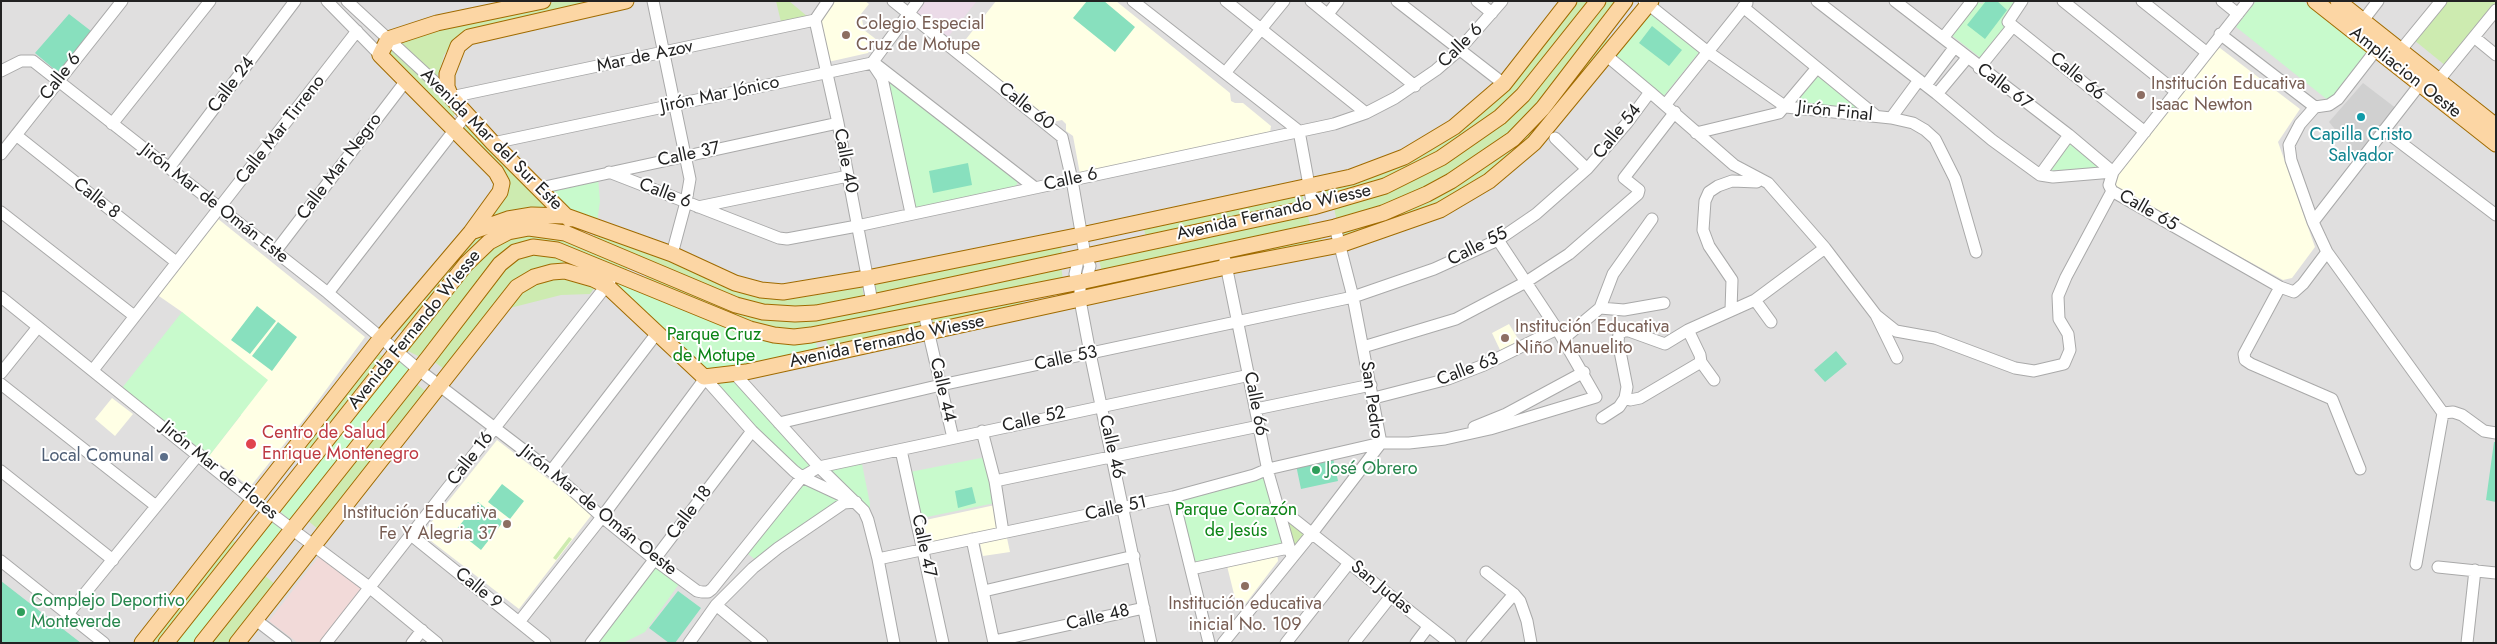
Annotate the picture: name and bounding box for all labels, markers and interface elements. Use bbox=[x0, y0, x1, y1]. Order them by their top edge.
place label: Colegio Especial Cruz de Motupe bbox=[856, 14, 985, 56]
street label: Calle 6 bbox=[1434, 19, 1488, 73]
street label: Ampliacion Oeste bbox=[2345, 23, 2465, 123]
marker: Colegio Especial Cruz de Motupe bbox=[840, 29, 852, 41]
street label: Mar de Azov bbox=[595, 36, 695, 78]
street label: Calle 66 bbox=[2045, 48, 2109, 106]
street label: Calle 6 bbox=[36, 49, 86, 105]
street label: Calle 24 bbox=[204, 53, 260, 117]
street label: Calle 67 bbox=[1972, 59, 2036, 115]
street label: Avenida Mar del Sur Este bbox=[416, 65, 566, 215]
street label: Calle Mar Tirreno bbox=[232, 71, 330, 189]
street label: Jirón Mar Jónico bbox=[659, 72, 781, 118]
place label: Institución Educativa Isaac Newton bbox=[2151, 74, 2305, 116]
street label: Calle 60 bbox=[994, 78, 1058, 136]
marker: Institución Educativa Isaac Newton bbox=[2135, 89, 2147, 101]
street label: Jirón Final bbox=[1796, 97, 1874, 127]
street label: Calle 54 bbox=[1589, 100, 1647, 164]
street label: Calle Mar Negro bbox=[293, 109, 387, 225]
marker: Capilla Cristo Salvador bbox=[2355, 111, 2367, 123]
place label: Capilla Cristo Salvador bbox=[2310, 125, 2412, 168]
street label: Calle 40 bbox=[828, 127, 862, 195]
street label: Calle 37 bbox=[656, 138, 722, 172]
street label: Jirón Mar de Omán Este bbox=[136, 139, 292, 269]
street label: Calle 6 bbox=[1042, 164, 1100, 196]
street label: Calle 8 bbox=[68, 174, 124, 224]
street label: Calle 6 bbox=[636, 174, 694, 214]
street label: Avenida Fernando Wiesse bbox=[1175, 180, 1373, 246]
street label: Calle 65 bbox=[2115, 186, 2181, 236]
street label: Calle 55 bbox=[1444, 223, 1512, 271]
street label: Avenida Fernando Wiesse bbox=[344, 246, 486, 414]
street label: Avenida Fernando Wiesse bbox=[788, 311, 986, 373]
place label: Institución Educativa Niño Manuelito bbox=[1515, 317, 1669, 359]
park label: Parque Cruz de Motupe bbox=[667, 325, 761, 368]
marker: Institución Educativa Niño Manuelito bbox=[1499, 332, 1511, 344]
street label: Calle 53 bbox=[1032, 342, 1100, 376]
street label: Calle 63 bbox=[1434, 348, 1502, 392]
street label: Calle 44 bbox=[924, 356, 960, 424]
street label: San Pedro bbox=[1355, 360, 1387, 440]
street label: Calle 66 bbox=[1238, 370, 1272, 438]
street label: Calle 52 bbox=[1000, 402, 1068, 438]
street label: Calle 46 bbox=[1093, 413, 1129, 481]
street label: Jirón Mar de Flores bbox=[156, 417, 282, 525]
place label: Centro de Salud Enrique Montenegro bbox=[262, 423, 419, 466]
street label: Calle 16 bbox=[443, 428, 499, 490]
marker: Centro de Salud Enrique Montenegro bbox=[244, 437, 258, 451]
street label: Jirón Mar de Omán Oeste bbox=[515, 441, 681, 581]
place label: Local Comunal bbox=[41, 446, 154, 468]
marker: Local Comunal bbox=[158, 451, 170, 463]
place label: José Obrero bbox=[1326, 459, 1417, 481]
marker: José Obrero bbox=[1310, 464, 1322, 476]
street label: Calle 18 bbox=[663, 482, 717, 544]
street label: Calle 51 bbox=[1083, 492, 1149, 526]
park label: Parque Corazón de Jesús bbox=[1175, 500, 1297, 542]
place label: Institución Educativa Fe Y Alegria 37 bbox=[343, 503, 497, 546]
street label: Calle 47 bbox=[906, 513, 940, 579]
marker: Institución Educativa Fe Y Alegria 37 bbox=[501, 518, 513, 530]
street label: San Judas bbox=[1346, 557, 1416, 619]
street label: Calle 9 bbox=[450, 564, 506, 614]
marker: Institución educativa inicial No. 109 bbox=[1239, 580, 1251, 592]
place label: Complejo Deportivo Monteverde bbox=[31, 591, 185, 634]
place label: Institución educativa inicial No. 109 bbox=[1168, 594, 1322, 636]
street label: Calle 48 bbox=[1064, 600, 1132, 636]
marker: Complejo Deportivo Monteverde bbox=[15, 606, 27, 618]

